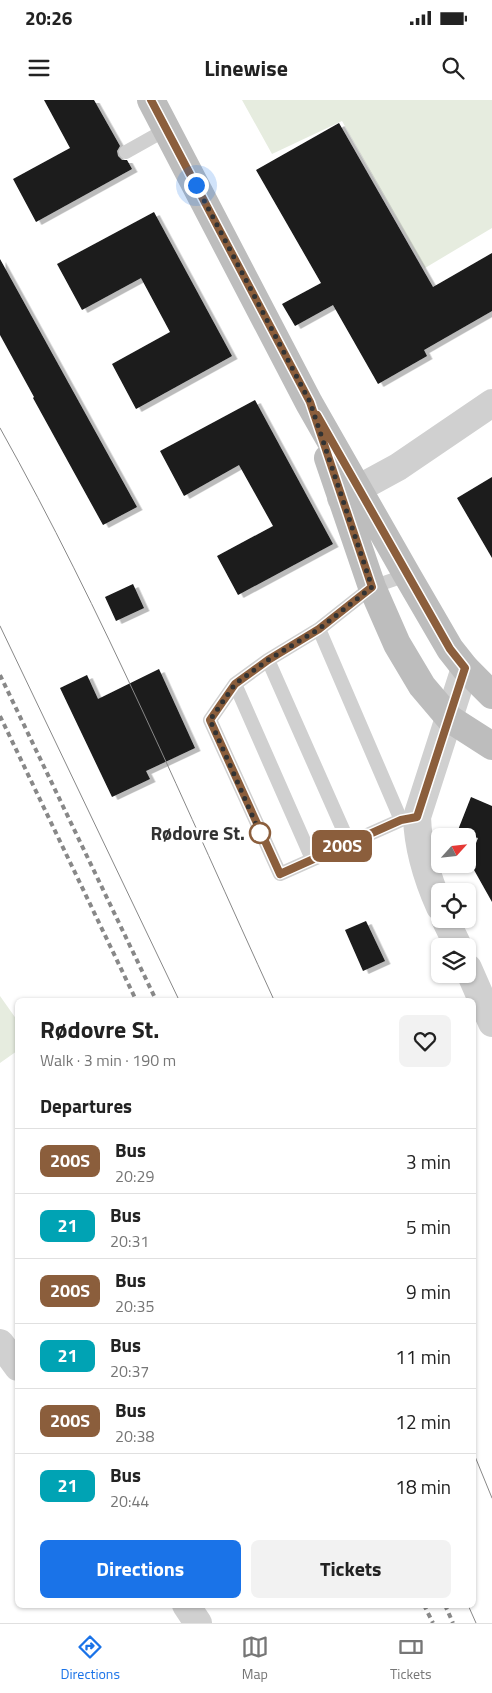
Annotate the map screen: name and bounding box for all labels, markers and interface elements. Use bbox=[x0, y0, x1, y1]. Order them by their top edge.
text: 20:26 bbox=[25, 3, 72, 32]
text: Linewise bbox=[204, 51, 288, 85]
icon: menu bbox=[25, 54, 53, 82]
icon: search bbox=[439, 54, 467, 82]
your location bbox=[184, 173, 209, 198]
place label: Rødovre St. bbox=[150, 818, 245, 847]
marker: Rødovre St. bbox=[249, 822, 271, 844]
north arrow bbox=[431, 828, 476, 872]
map controls bbox=[431, 828, 476, 983]
line badge: 200S bbox=[307, 830, 377, 862]
text: 200S bbox=[322, 832, 362, 859]
button: locate bbox=[431, 883, 476, 928]
button: layers bbox=[431, 938, 476, 983]
text: Rødovre St. bbox=[40, 1011, 159, 1047]
button: heart bbox=[399, 1015, 451, 1067]
text: Walk · 3 min · 190 m bbox=[40, 1048, 176, 1072]
text: Departures bbox=[40, 1091, 132, 1120]
text: Bus bbox=[115, 1135, 146, 1164]
text: 200S bbox=[50, 1147, 90, 1174]
text: 3 min bbox=[406, 1147, 451, 1176]
text: 20:29 bbox=[115, 1164, 154, 1188]
text: Bus bbox=[110, 1200, 141, 1229]
text: 21 bbox=[57, 1212, 78, 1239]
text: 5 min bbox=[406, 1212, 451, 1241]
text: 20:31 bbox=[110, 1229, 149, 1253]
text: Bus bbox=[115, 1265, 146, 1294]
text: 200S bbox=[50, 1277, 90, 1304]
text: 9 min bbox=[406, 1277, 451, 1306]
text: 20:35 bbox=[115, 1294, 154, 1318]
text: Bus bbox=[110, 1330, 141, 1359]
text: 21 bbox=[57, 1342, 78, 1369]
text: 11 min bbox=[395, 1342, 451, 1371]
text: 20:37 bbox=[110, 1359, 149, 1383]
text: Bus bbox=[115, 1395, 146, 1424]
text: 200S bbox=[50, 1407, 90, 1434]
text: 12 min bbox=[395, 1407, 451, 1436]
text: 20:38 bbox=[115, 1424, 154, 1448]
text: Bus bbox=[110, 1460, 141, 1489]
text: 21 bbox=[57, 1472, 78, 1499]
text: 18 min bbox=[395, 1472, 451, 1501]
text: 20:44 bbox=[110, 1489, 149, 1513]
button: Directions bbox=[40, 1540, 241, 1598]
button: Tickets bbox=[251, 1540, 451, 1598]
tab: Directions bbox=[61, 1633, 120, 1684]
tab: Map bbox=[241, 1633, 269, 1684]
tab: Tickets bbox=[390, 1633, 431, 1684]

